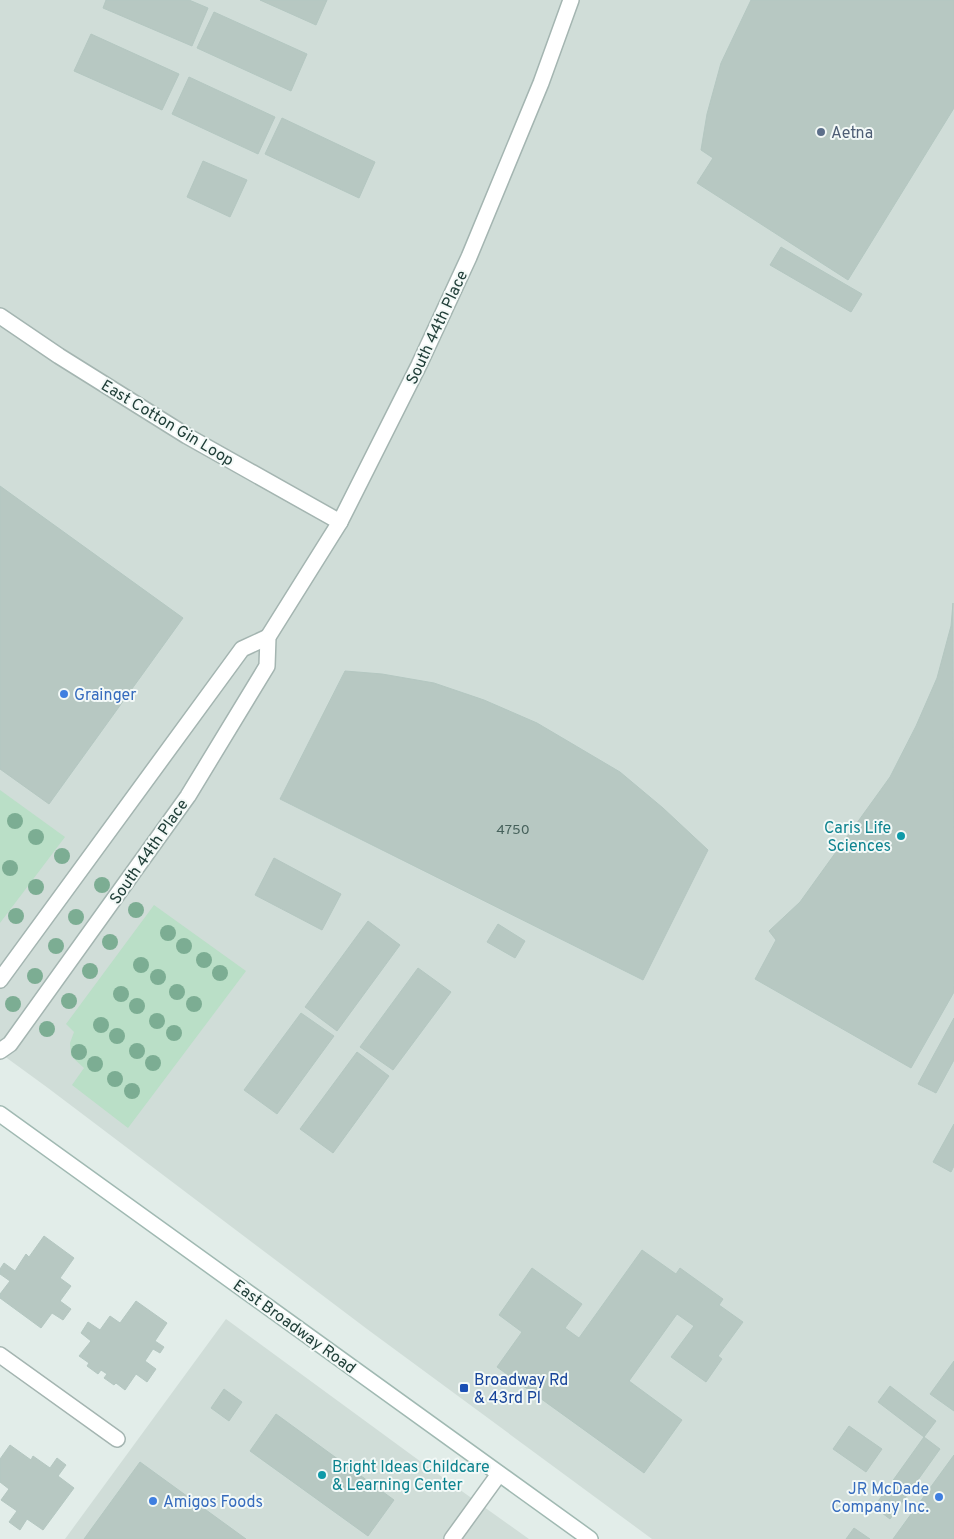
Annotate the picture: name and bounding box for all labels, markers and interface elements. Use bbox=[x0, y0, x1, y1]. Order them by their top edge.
place label: Aetna bbox=[831, 124, 873, 144]
marker: Aetna bbox=[815, 126, 827, 138]
street label: South 44th Place bbox=[403, 268, 473, 388]
street label: East Cotton Gin Loop bbox=[97, 376, 237, 471]
place label: Grainger bbox=[74, 686, 137, 706]
marker: Grainger bbox=[58, 688, 70, 700]
street label: South 44th Place bbox=[106, 796, 193, 909]
place label: Caris Life Sciences bbox=[824, 819, 891, 857]
house number: 4750 bbox=[496, 822, 530, 839]
marker: Caris Life Sciences bbox=[895, 830, 907, 842]
street label: East Broadway Road bbox=[228, 1276, 359, 1379]
place label: Broadway Rd & 43rd Pl bbox=[474, 1371, 568, 1409]
marker: Broadway Rd & 43rd Pl bbox=[458, 1382, 470, 1394]
place label: Bright Ideas Childcare & Learning Center bbox=[332, 1458, 490, 1496]
marker: Bright Ideas Childcare & Learning Center bbox=[316, 1469, 328, 1481]
place label: JR McDade Company Inc. bbox=[831, 1480, 929, 1518]
marker: JR McDade Company Inc. bbox=[933, 1491, 945, 1503]
place label: Amigos Foods bbox=[163, 1493, 263, 1513]
marker: Amigos Foods bbox=[147, 1495, 159, 1507]

